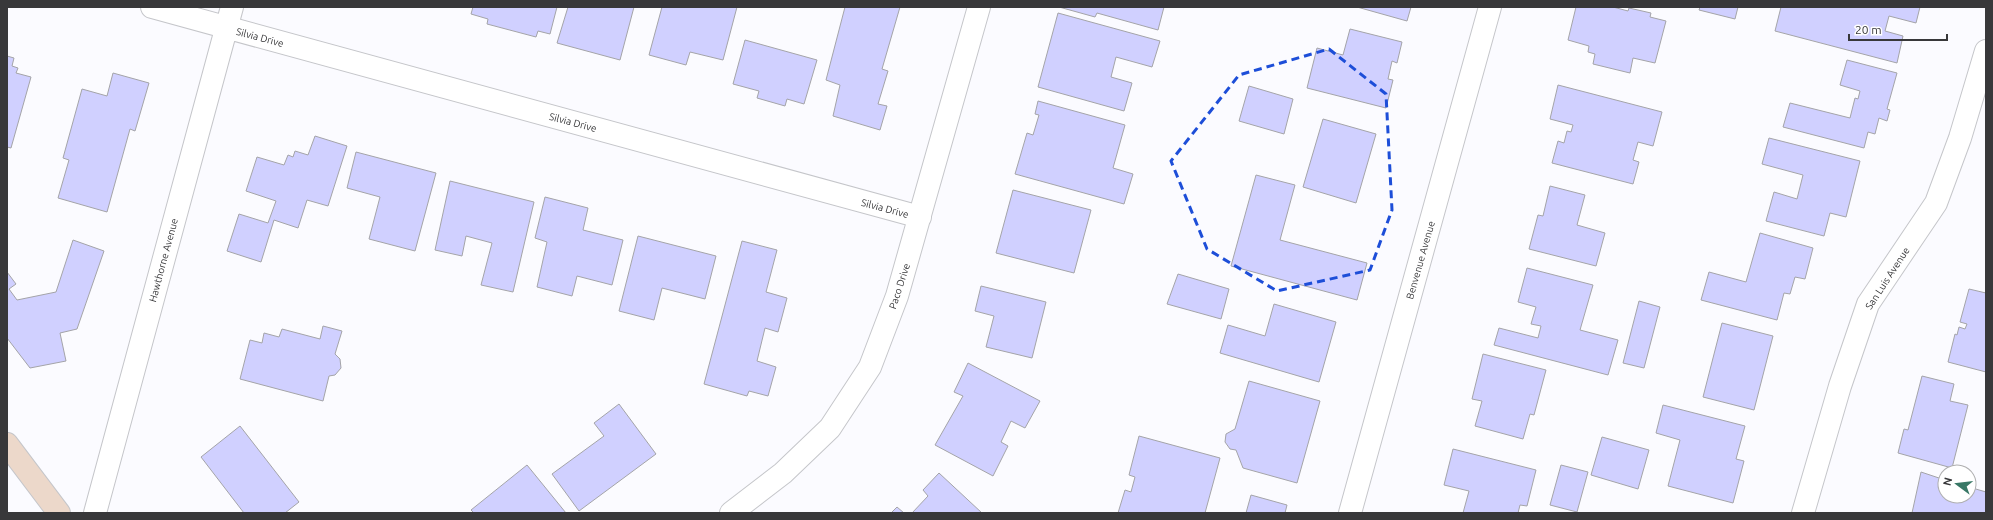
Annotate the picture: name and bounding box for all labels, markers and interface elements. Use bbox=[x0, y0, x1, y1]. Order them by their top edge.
scale bar bbox=[1849, 16, 1947, 42]
text: 20 m bbox=[1855, 23, 1882, 36]
street label: Silvia Drive bbox=[235, 26, 285, 49]
street label: Silvia Drive bbox=[548, 111, 598, 134]
street label: Silvia Drive bbox=[860, 197, 910, 220]
street label: Hawthorne Avenue bbox=[147, 217, 180, 303]
street label: Benvenue Avenue bbox=[1404, 220, 1437, 301]
street label: San Luis Avenue bbox=[1863, 245, 1912, 311]
street label: Paco Drive bbox=[887, 262, 912, 310]
north arrow bbox=[1937, 464, 1977, 504]
text: N bbox=[1940, 476, 1954, 487]

